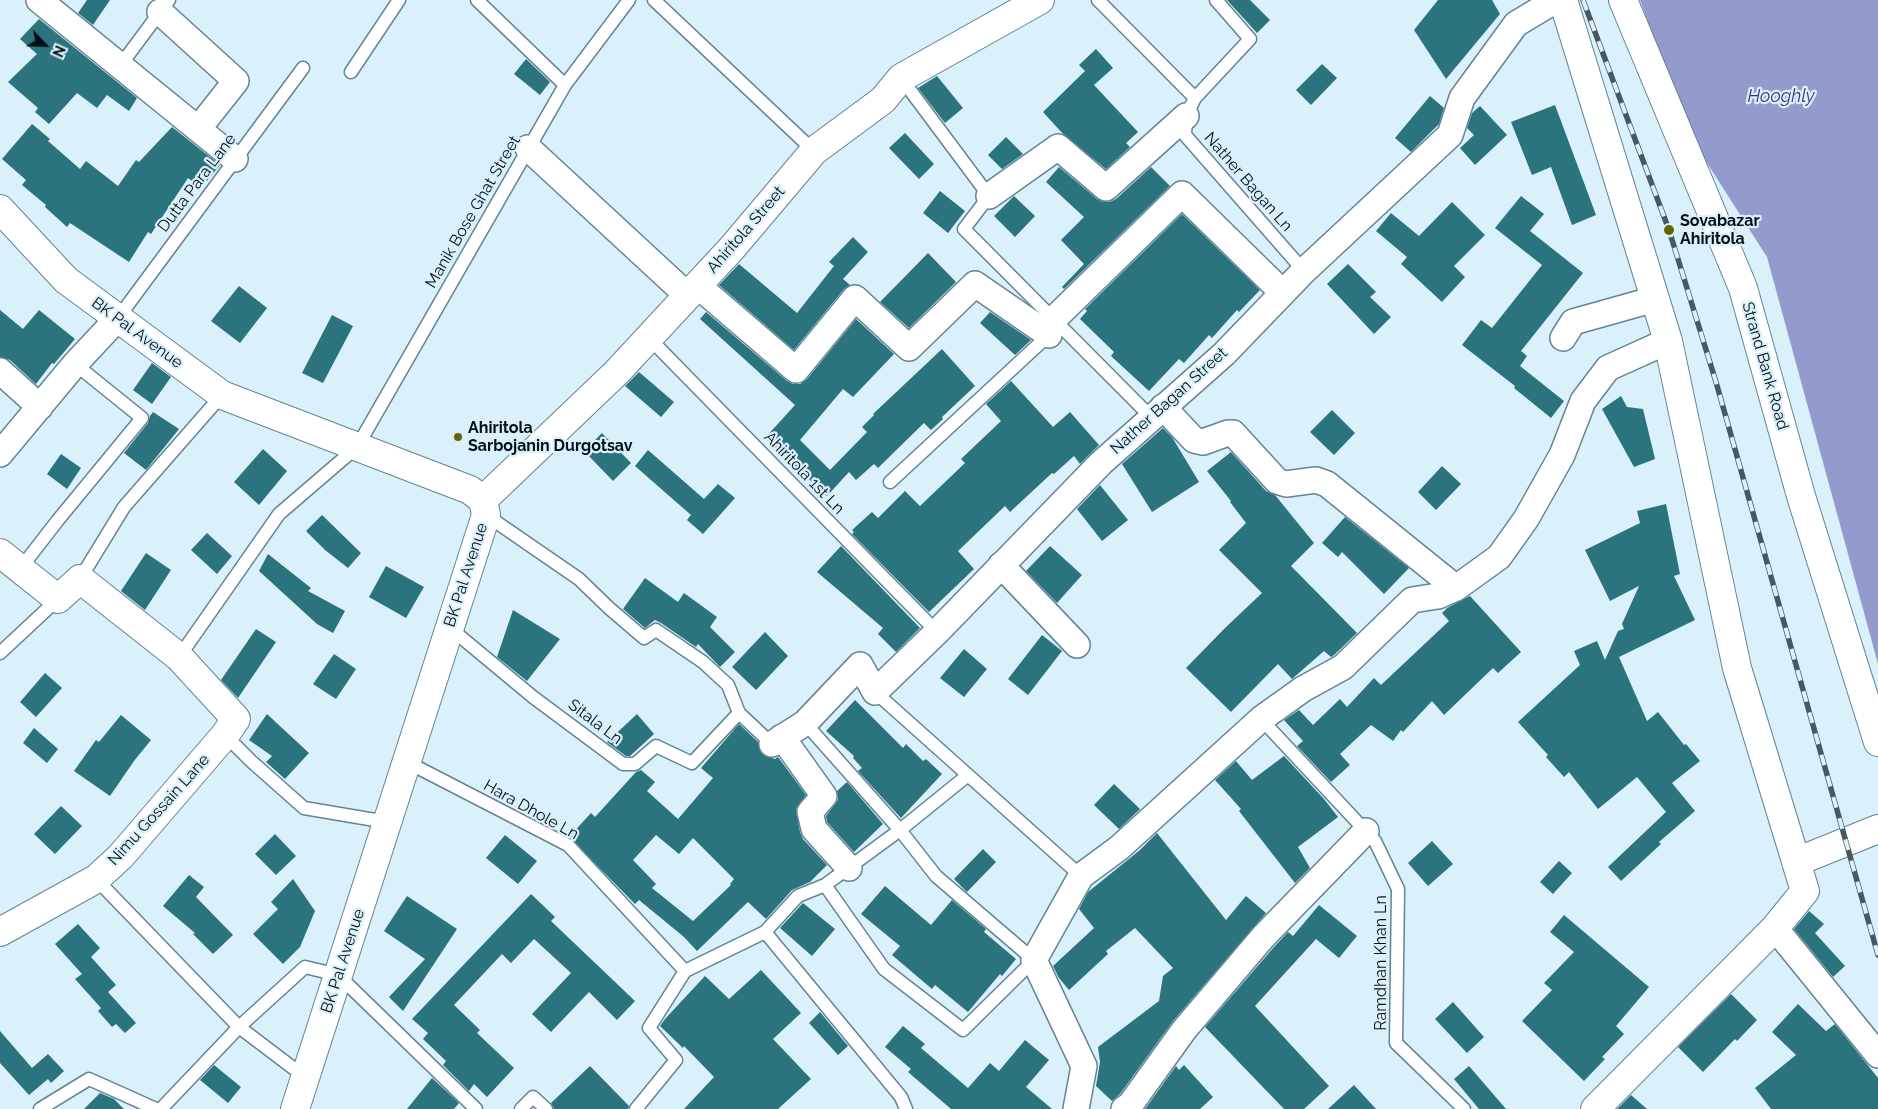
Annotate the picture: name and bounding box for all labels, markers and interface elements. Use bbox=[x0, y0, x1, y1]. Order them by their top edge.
north arrow bbox=[20, 20, 70, 70]
text: N bbox=[49, 43, 68, 59]
water label: Hooghly bbox=[1747, 86, 1815, 108]
street label: Nather Bagan Ln bbox=[1200, 129, 1296, 235]
street label: Dutta Para Lane bbox=[154, 130, 240, 236]
street label: Manik Bose Ghat Street bbox=[422, 132, 524, 292]
street label: Ahiritola Street bbox=[703, 183, 789, 277]
place label: Sovabazar Ahiritola bbox=[1680, 211, 1760, 249]
marker: Sovabazar Ahiritola bbox=[1662, 223, 1676, 237]
street label: BK Pal Avenue bbox=[88, 293, 186, 373]
street label: Strand Bank Road bbox=[1738, 300, 1792, 432]
street label: Nather Bagan Street bbox=[1107, 344, 1231, 458]
place label: Ahiritola Sarbojanin Durgotsav bbox=[468, 418, 632, 456]
street label: Ahiritola 1st Ln bbox=[760, 428, 848, 518]
marker: Ahiritola Sarbojanin Durgotsav bbox=[452, 431, 464, 443]
street label: BK Pal Avenue bbox=[440, 521, 492, 629]
street label: Sitala Ln bbox=[564, 695, 626, 749]
street label: Nimu Gossain Lane bbox=[104, 750, 214, 870]
street label: Hara Dhole Ln bbox=[480, 776, 582, 844]
street label: Ramdhan Khan Ln bbox=[1371, 895, 1391, 1031]
street label: BK Pal Avenue bbox=[317, 907, 369, 1015]

